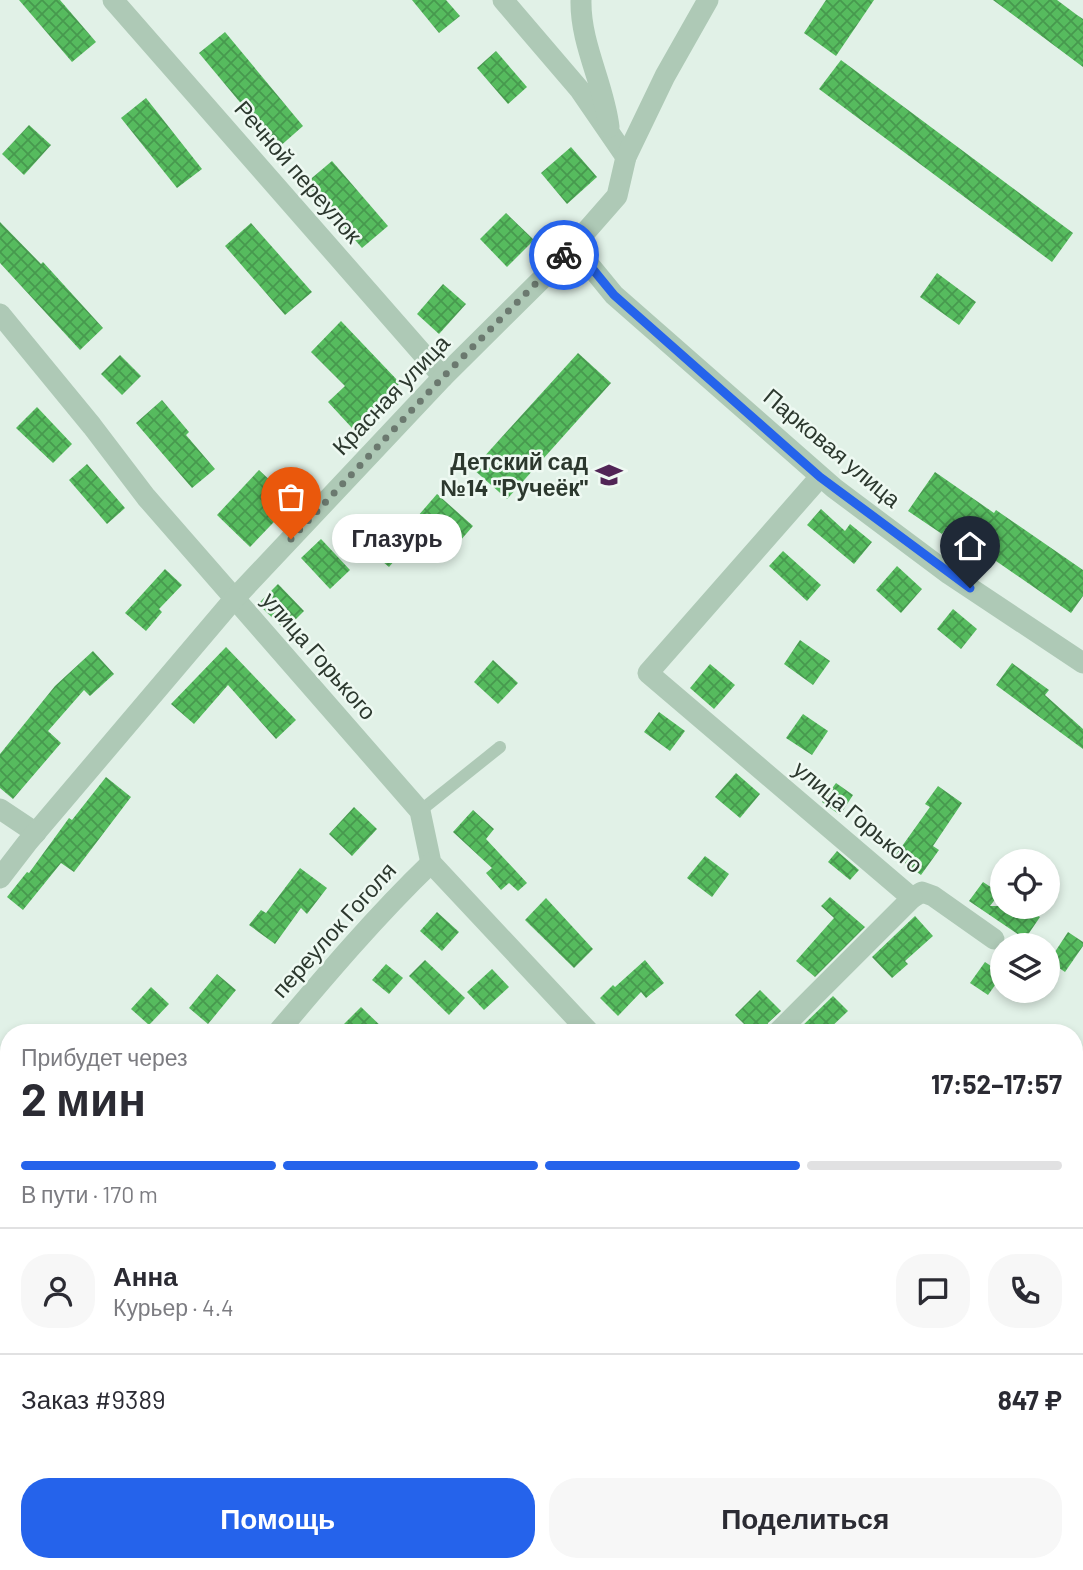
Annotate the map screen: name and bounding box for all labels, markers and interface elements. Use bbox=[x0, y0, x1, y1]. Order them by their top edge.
street label: Речной переулок bbox=[229, 94, 369, 249]
courier bbox=[529, 220, 599, 290]
icon: bike bbox=[545, 236, 583, 274]
street label: Красная улица bbox=[326, 328, 455, 460]
street label: Парковая улица bbox=[758, 382, 907, 513]
place label: Детский сад №14 "Ручеёк" bbox=[441, 447, 588, 501]
school or university icon: Детский сад №14 "Ручеёк" bbox=[594, 460, 624, 490]
pin bbox=[261, 467, 321, 539]
icon: bag bbox=[272, 478, 310, 516]
callout: Глазурь bbox=[333, 514, 462, 564]
pin bbox=[940, 516, 1000, 588]
text: Глазурь bbox=[351, 524, 443, 552]
icon: home bbox=[951, 527, 989, 565]
street label: улица Горького bbox=[257, 586, 383, 725]
street label: улица Горького bbox=[788, 754, 929, 878]
map controls bbox=[990, 849, 1060, 1003]
button: locate bbox=[990, 849, 1060, 919]
street label: переулок Гоголя bbox=[265, 856, 401, 1003]
button: layers bbox=[990, 933, 1060, 1003]
text: Прибудет через bbox=[21, 1043, 188, 1071]
text: 17:52–17:57 bbox=[931, 1068, 1062, 1099]
text: 2 мин bbox=[21, 1070, 146, 1125]
text: В пути · 170 m bbox=[21, 1180, 158, 1208]
button: person bbox=[21, 1254, 95, 1328]
button: chat bbox=[896, 1254, 970, 1328]
button: phone bbox=[988, 1254, 1062, 1328]
text: Анна bbox=[113, 1260, 178, 1291]
text: Курьер · 4.4 bbox=[113, 1293, 234, 1321]
text: Заказ #9389 bbox=[21, 1383, 166, 1414]
text: 847 ₽ bbox=[998, 1384, 1062, 1415]
button: Помощь bbox=[21, 1478, 535, 1558]
button: Поделиться bbox=[549, 1478, 1062, 1558]

